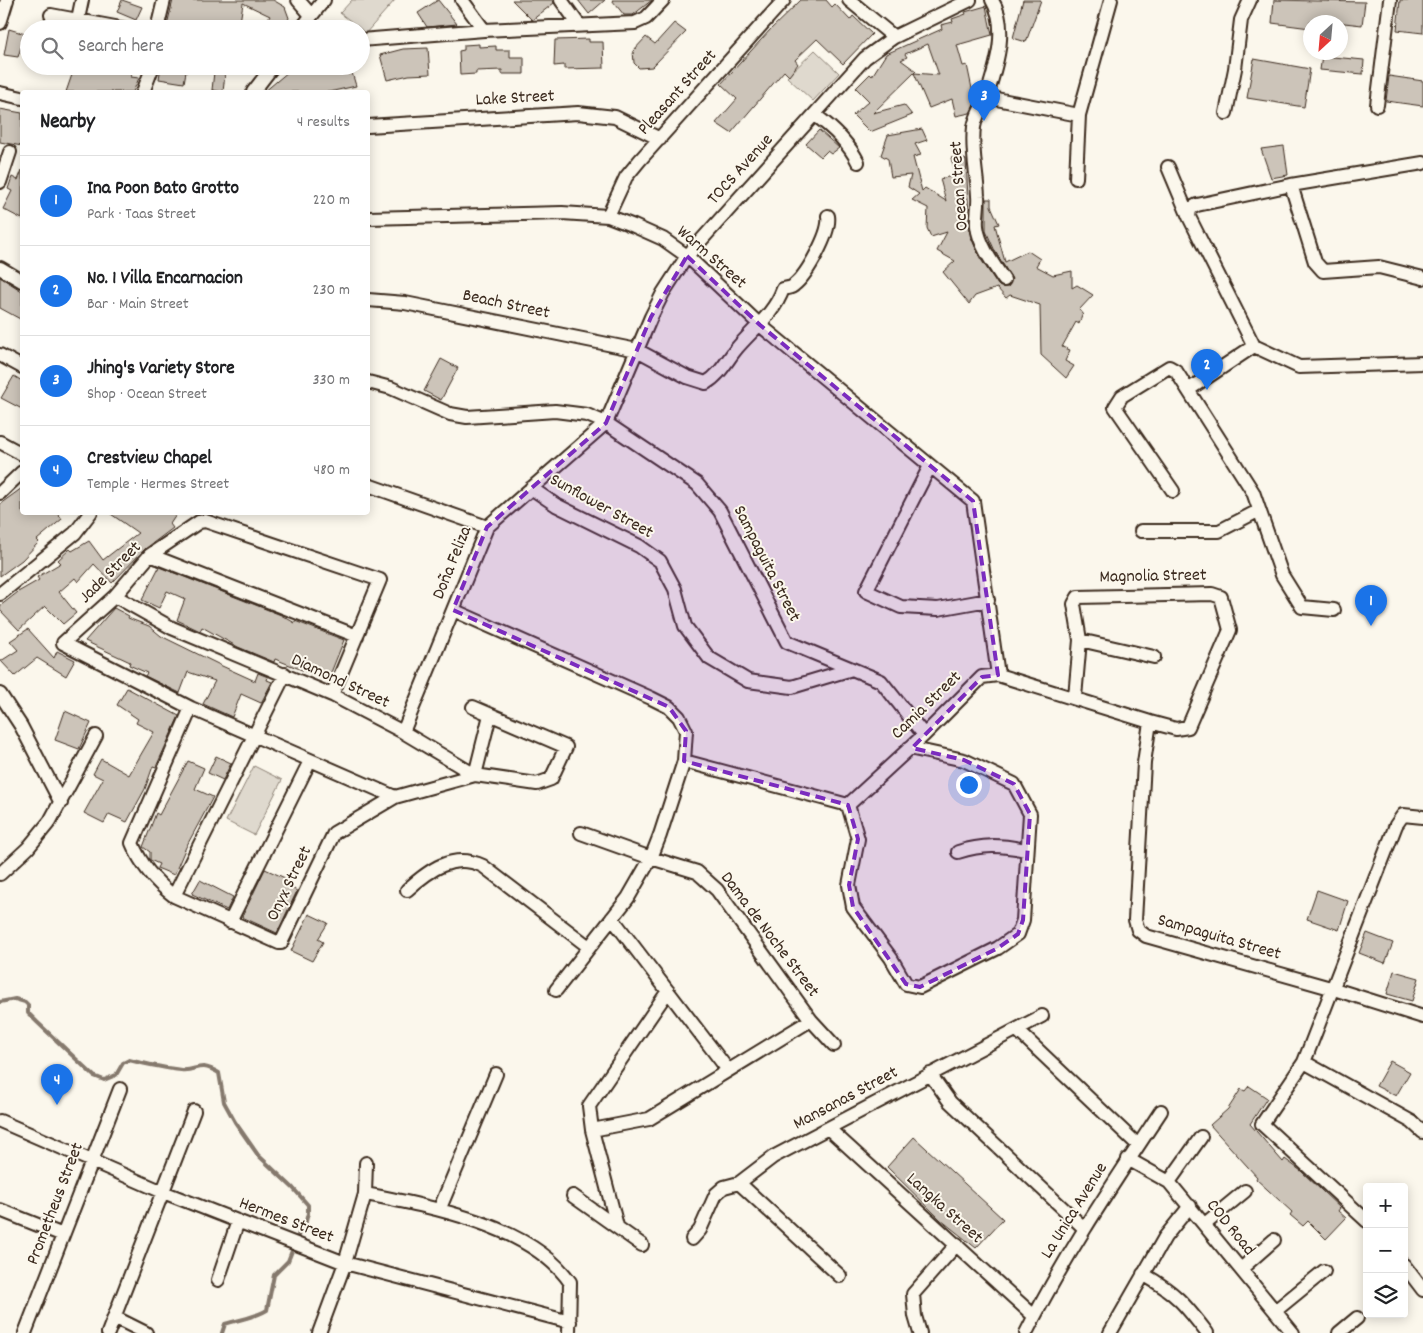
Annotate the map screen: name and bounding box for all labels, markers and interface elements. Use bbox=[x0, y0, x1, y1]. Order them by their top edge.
north arrow bbox=[1303, 15, 1348, 60]
search box bbox=[20, 20, 370, 75]
icon: search bbox=[38, 34, 66, 62]
text: Search here bbox=[78, 34, 164, 61]
street label: Pleasant Street bbox=[633, 44, 724, 141]
pin: 3 bbox=[968, 80, 1000, 121]
street label: Lake Street bbox=[475, 84, 555, 114]
text: Nearby bbox=[40, 108, 95, 138]
text: 4 results bbox=[297, 111, 350, 134]
street label: TOCS Avenue bbox=[702, 129, 780, 211]
street label: Ocean Street bbox=[944, 140, 976, 232]
text: Ina Poon Bato Grotto bbox=[87, 176, 239, 203]
text: 1 bbox=[54, 189, 58, 212]
text: 220 m bbox=[313, 189, 350, 212]
text: Park · Taas Street bbox=[87, 203, 196, 226]
street label: Warm Street bbox=[670, 220, 752, 296]
text: No. 1 Villa Encarnacion bbox=[87, 266, 243, 293]
text: 2 bbox=[53, 279, 60, 302]
text: 230 m bbox=[313, 279, 350, 302]
street label: Beach Street bbox=[460, 284, 552, 326]
text: Bar · Main Street bbox=[87, 293, 189, 316]
pin: 2 bbox=[1191, 349, 1223, 390]
text: Jhing's Variety Store bbox=[87, 356, 235, 383]
text: 3 bbox=[52, 369, 60, 392]
text: 330 m bbox=[312, 369, 350, 392]
text: Shop · Ocean Street bbox=[87, 383, 207, 406]
text: Crestview Chapel bbox=[87, 446, 212, 473]
text: 4 bbox=[53, 459, 59, 482]
text: 480 m bbox=[314, 459, 350, 482]
street label: Sunflower Street bbox=[545, 468, 658, 546]
text: Temple · Hermes Street bbox=[87, 473, 229, 496]
street label: Sampaguita Street bbox=[726, 502, 806, 627]
street label: Doña Feliza bbox=[427, 522, 479, 603]
street label: Jade Street bbox=[74, 536, 148, 610]
street label: Magnolia Street bbox=[1099, 564, 1207, 590]
pin: 1 bbox=[1355, 585, 1387, 626]
street label: Diamond Street bbox=[287, 648, 394, 716]
street label: Camia Street bbox=[886, 666, 968, 746]
your location bbox=[956, 772, 982, 798]
street label: Onyx Street bbox=[261, 842, 319, 926]
street label: Dama de Noche Street bbox=[713, 867, 825, 1003]
street label: Sampaguita Street bbox=[1154, 908, 1284, 968]
street label: Mansanas Street bbox=[789, 1061, 903, 1137]
pin: 4 bbox=[41, 1064, 73, 1105]
street label: Prometheus Street bbox=[21, 1139, 91, 1269]
street label: La Unica Avenue bbox=[1035, 1158, 1115, 1264]
street label: Langka Street bbox=[900, 1168, 988, 1251]
map controls bbox=[1363, 1183, 1408, 1318]
button: + bbox=[1363, 1183, 1408, 1228]
street label: Hermes Street bbox=[235, 1191, 337, 1251]
street label: COD Road bbox=[1199, 1194, 1261, 1262]
button: − bbox=[1363, 1228, 1408, 1273]
button: layers bbox=[1363, 1273, 1408, 1318]

